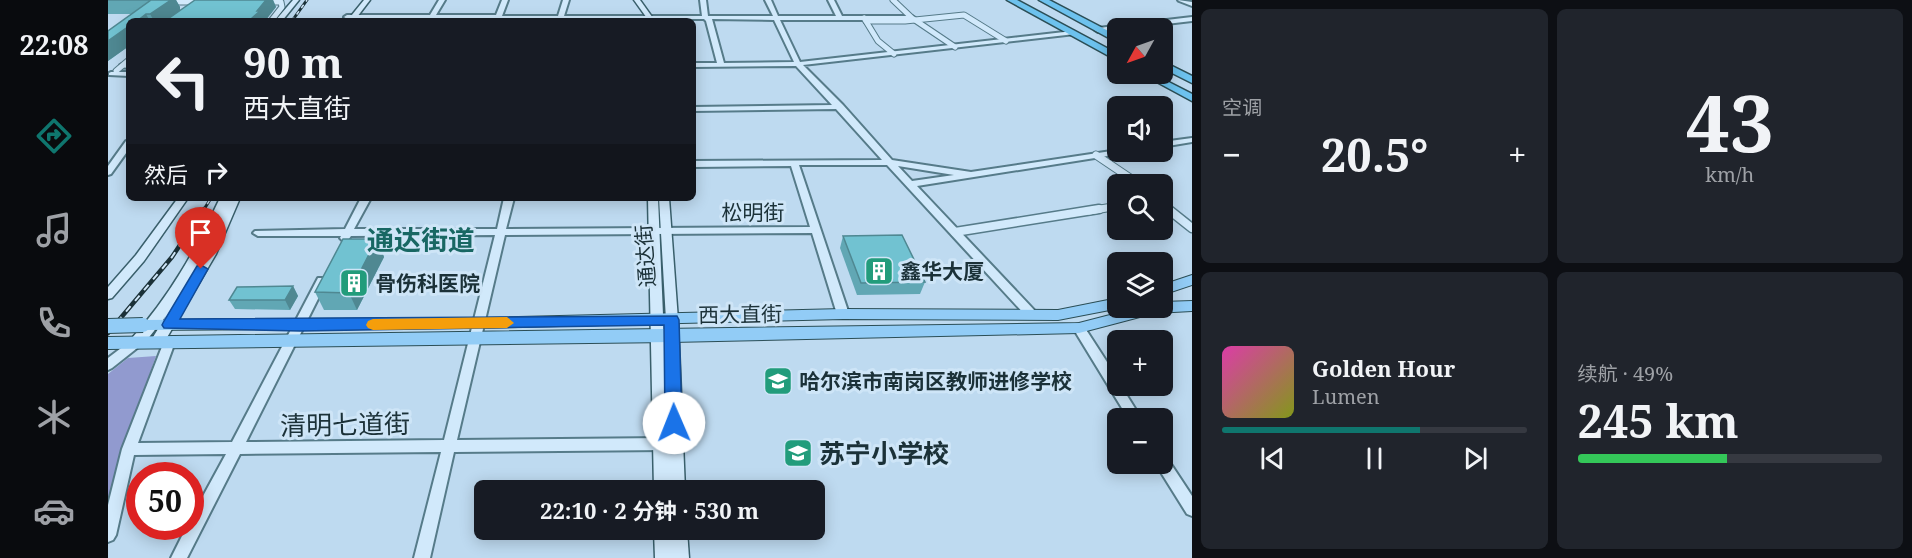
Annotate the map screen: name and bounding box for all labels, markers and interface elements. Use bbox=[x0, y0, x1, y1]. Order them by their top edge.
north arrow bbox=[1107, 18, 1173, 84]
map controls bbox=[1107, 18, 1173, 474]
text: 22:08 bbox=[19, 26, 89, 63]
text: 90 m bbox=[243, 33, 343, 90]
icon: left bbox=[144, 42, 222, 120]
text: 43 bbox=[1686, 69, 1774, 175]
text: 西大直街 bbox=[243, 89, 351, 126]
text: 空调 bbox=[1222, 94, 1262, 121]
button: sound bbox=[1107, 96, 1173, 162]
icon: directions bbox=[33, 115, 75, 157]
text: 20.5° bbox=[1321, 124, 1428, 185]
text: − bbox=[1222, 132, 1241, 177]
text: + bbox=[1508, 132, 1526, 177]
icon: right bbox=[200, 156, 233, 189]
text: 然后 bbox=[144, 159, 188, 189]
text: km/h bbox=[1705, 161, 1754, 188]
button: search bbox=[1107, 174, 1173, 240]
street label: 松明街 bbox=[722, 198, 785, 226]
pin bbox=[175, 207, 226, 269]
icon: music bbox=[33, 209, 75, 251]
icon: arrive bbox=[184, 216, 217, 249]
district label: 通达街道 bbox=[367, 221, 475, 258]
street label: 通达街 bbox=[629, 224, 661, 288]
button: layers bbox=[1107, 252, 1173, 318]
building icon: 鑫华大厦 bbox=[863, 255, 895, 287]
place label: 鑫华大厦 bbox=[900, 257, 984, 285]
building icon: 骨伤科医院 bbox=[338, 267, 370, 299]
place label: 骨伤科医院 bbox=[375, 269, 480, 297]
street label: 西大直街 bbox=[698, 299, 782, 329]
icon: phone bbox=[33, 302, 75, 344]
button: + bbox=[1107, 330, 1173, 396]
text: Golden Hour bbox=[1312, 353, 1455, 383]
text: 续航 · 49% bbox=[1578, 360, 1673, 387]
school or university icon: 哈尔滨市南岗区教师进修学校 bbox=[762, 365, 794, 397]
place label: 哈尔滨市南岗区教师进修学校 bbox=[799, 367, 1072, 395]
text: Lumen bbox=[1312, 383, 1380, 410]
text: 245 km bbox=[1578, 390, 1739, 451]
position arrow bbox=[642, 391, 706, 455]
icon: climate bbox=[33, 396, 75, 438]
street label: 清明七道街 bbox=[280, 405, 410, 443]
button: − bbox=[1107, 408, 1173, 474]
place label: 苏宁小学校 bbox=[819, 435, 949, 471]
school or university icon: 苏宁小学校 bbox=[782, 437, 814, 469]
icon: previous bbox=[1256, 442, 1289, 475]
icon: pause bbox=[1358, 442, 1391, 475]
icon: next bbox=[1459, 442, 1492, 475]
speed limit sign: 50 bbox=[126, 462, 204, 540]
icon: car bbox=[33, 490, 75, 532]
text: 22:10 · 2 分钟 · 530 m bbox=[540, 495, 759, 525]

